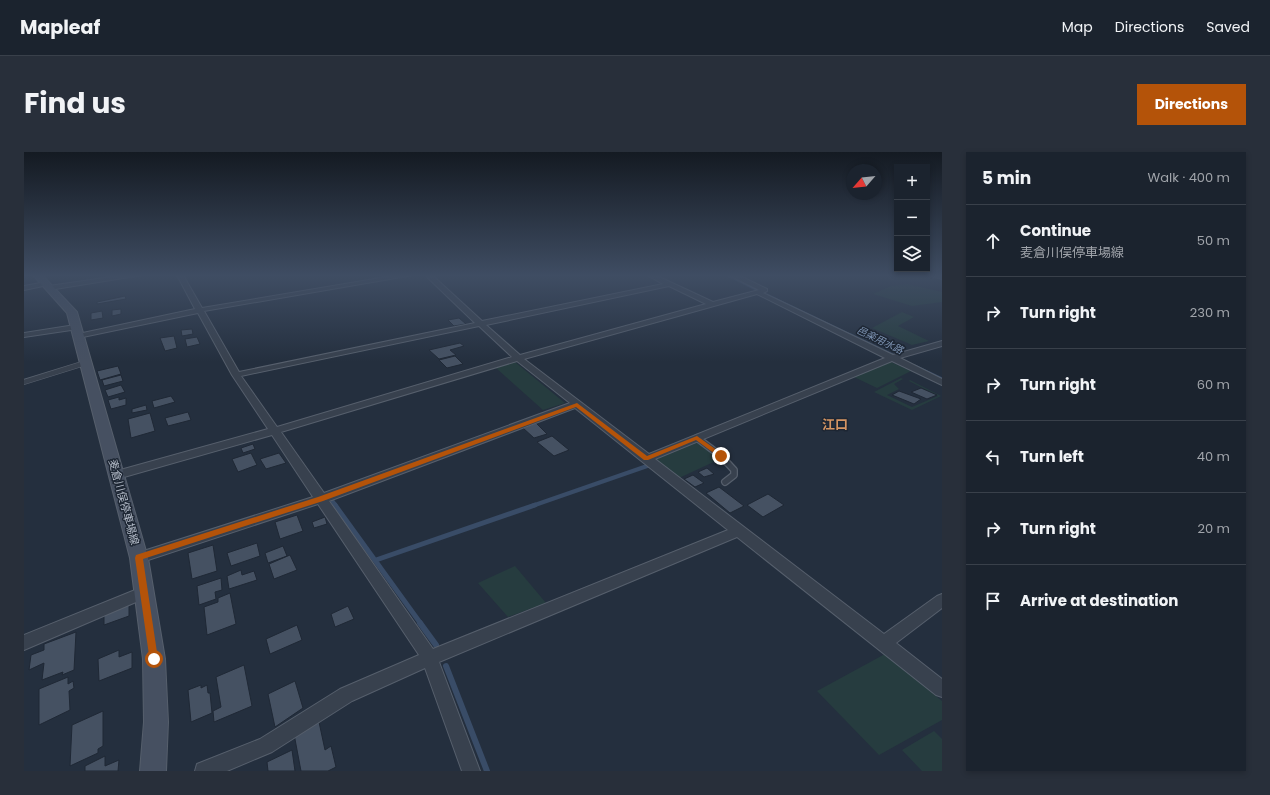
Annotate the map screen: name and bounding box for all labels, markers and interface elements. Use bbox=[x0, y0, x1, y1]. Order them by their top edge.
text: Mapleaf bbox=[20, 14, 100, 41]
text: Map bbox=[1062, 17, 1093, 37]
text: Directions bbox=[1115, 17, 1184, 37]
text: Saved bbox=[1206, 17, 1250, 37]
text: Find us bbox=[24, 84, 126, 123]
button: Directions bbox=[1137, 84, 1246, 125]
north arrow bbox=[846, 164, 882, 200]
map controls bbox=[894, 164, 930, 272]
button: + bbox=[894, 164, 930, 200]
text: 5 min bbox=[982, 166, 1031, 190]
text: Walk · 400 m bbox=[1148, 168, 1230, 187]
button: − bbox=[894, 200, 930, 236]
text: Continue bbox=[1020, 220, 1091, 241]
icon: ahead bbox=[982, 230, 1004, 252]
text: 50 m bbox=[1197, 231, 1230, 250]
button: layers bbox=[894, 236, 930, 272]
text: 麦倉川俣停車場線 bbox=[1020, 243, 1124, 262]
icon: right bbox=[982, 302, 1004, 324]
text: Turn right bbox=[1020, 302, 1096, 323]
text: 230 m bbox=[1190, 303, 1230, 322]
water label: 邑楽用水路 bbox=[854, 322, 907, 358]
icon: right bbox=[982, 374, 1004, 396]
text: Turn right bbox=[1020, 374, 1096, 395]
text: 60 m bbox=[1197, 375, 1230, 394]
district label: 江口 bbox=[822, 415, 848, 434]
icon: left bbox=[982, 446, 1004, 468]
text: Turn left bbox=[1020, 446, 1084, 467]
route end bbox=[712, 447, 730, 465]
text: 40 m bbox=[1197, 447, 1230, 466]
street label: 麦倉川俣停車場線 bbox=[105, 457, 143, 547]
icon: right bbox=[982, 518, 1004, 540]
text: Turn right bbox=[1020, 518, 1096, 539]
text: 20 m bbox=[1197, 519, 1230, 538]
icon: arrive bbox=[982, 590, 1004, 612]
text: Arrive at destination bbox=[1020, 590, 1178, 611]
route start bbox=[145, 650, 163, 668]

